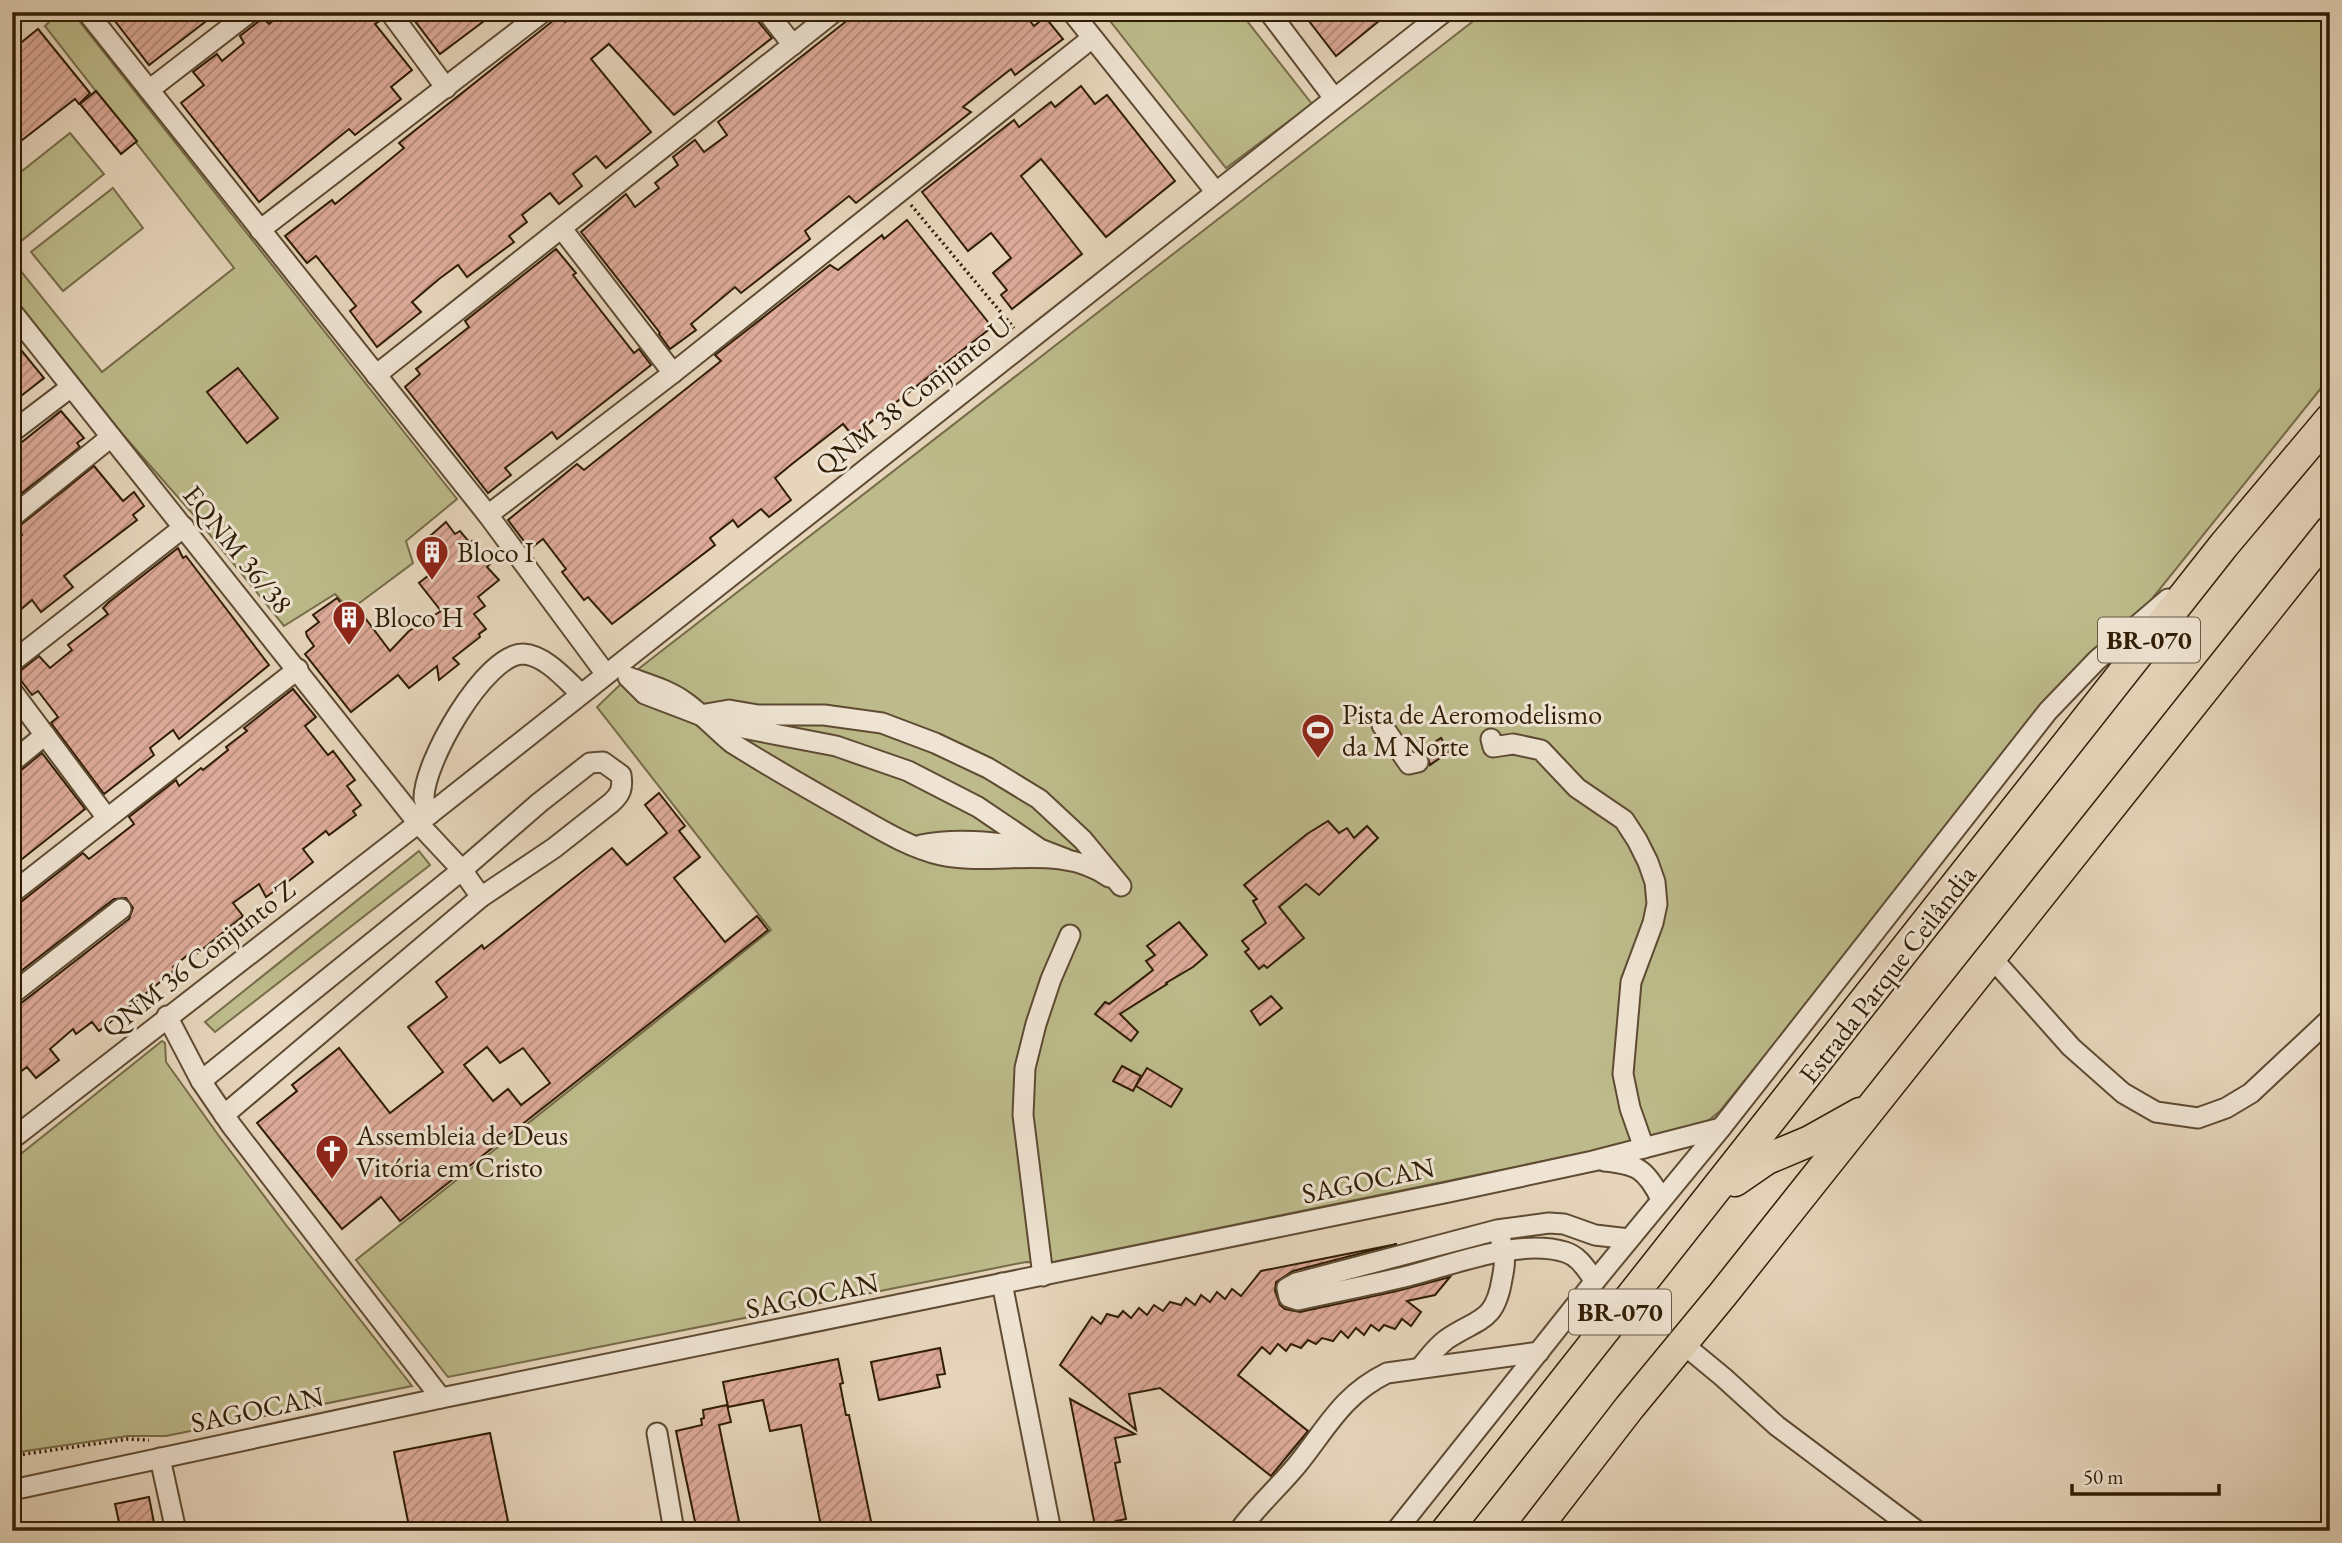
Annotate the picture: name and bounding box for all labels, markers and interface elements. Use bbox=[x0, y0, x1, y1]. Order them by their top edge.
street label: QNM 38 Conjunto U bbox=[807, 307, 1019, 483]
street label: EQNM 36/38 bbox=[175, 477, 301, 621]
building icon: Bloco I bbox=[413, 533, 451, 582]
place label: Bloco I bbox=[457, 534, 534, 570]
building icon: Bloco H bbox=[330, 598, 368, 647]
place label: Bloco H bbox=[374, 599, 464, 635]
road number: BR-070 bbox=[2098, 618, 2200, 662]
place label: Pista de Aeromodelismo da M Norte bbox=[1342, 696, 1602, 764]
sports icon: Pista de Aeromodelismo da M Norte bbox=[1299, 711, 1337, 760]
street label: Estrada Parque Ceilândia bbox=[1790, 857, 1984, 1091]
street label: QNM 36 Conjunto Z bbox=[94, 871, 302, 1045]
place label: Assembleia de Deus Vitória em Cristo bbox=[355, 1117, 568, 1185]
church icon: Assembleia de Deus Vitória em Cristo bbox=[313, 1132, 351, 1181]
street label: SAGOCAN bbox=[1298, 1148, 1438, 1212]
street label: SAGOCAN bbox=[742, 1263, 882, 1327]
road number: BR-070 bbox=[1569, 1289, 1671, 1334]
street label: SAGOCAN bbox=[187, 1377, 327, 1441]
scale bar bbox=[2072, 1452, 2220, 1496]
text: 50 m bbox=[2083, 1463, 2124, 1490]

